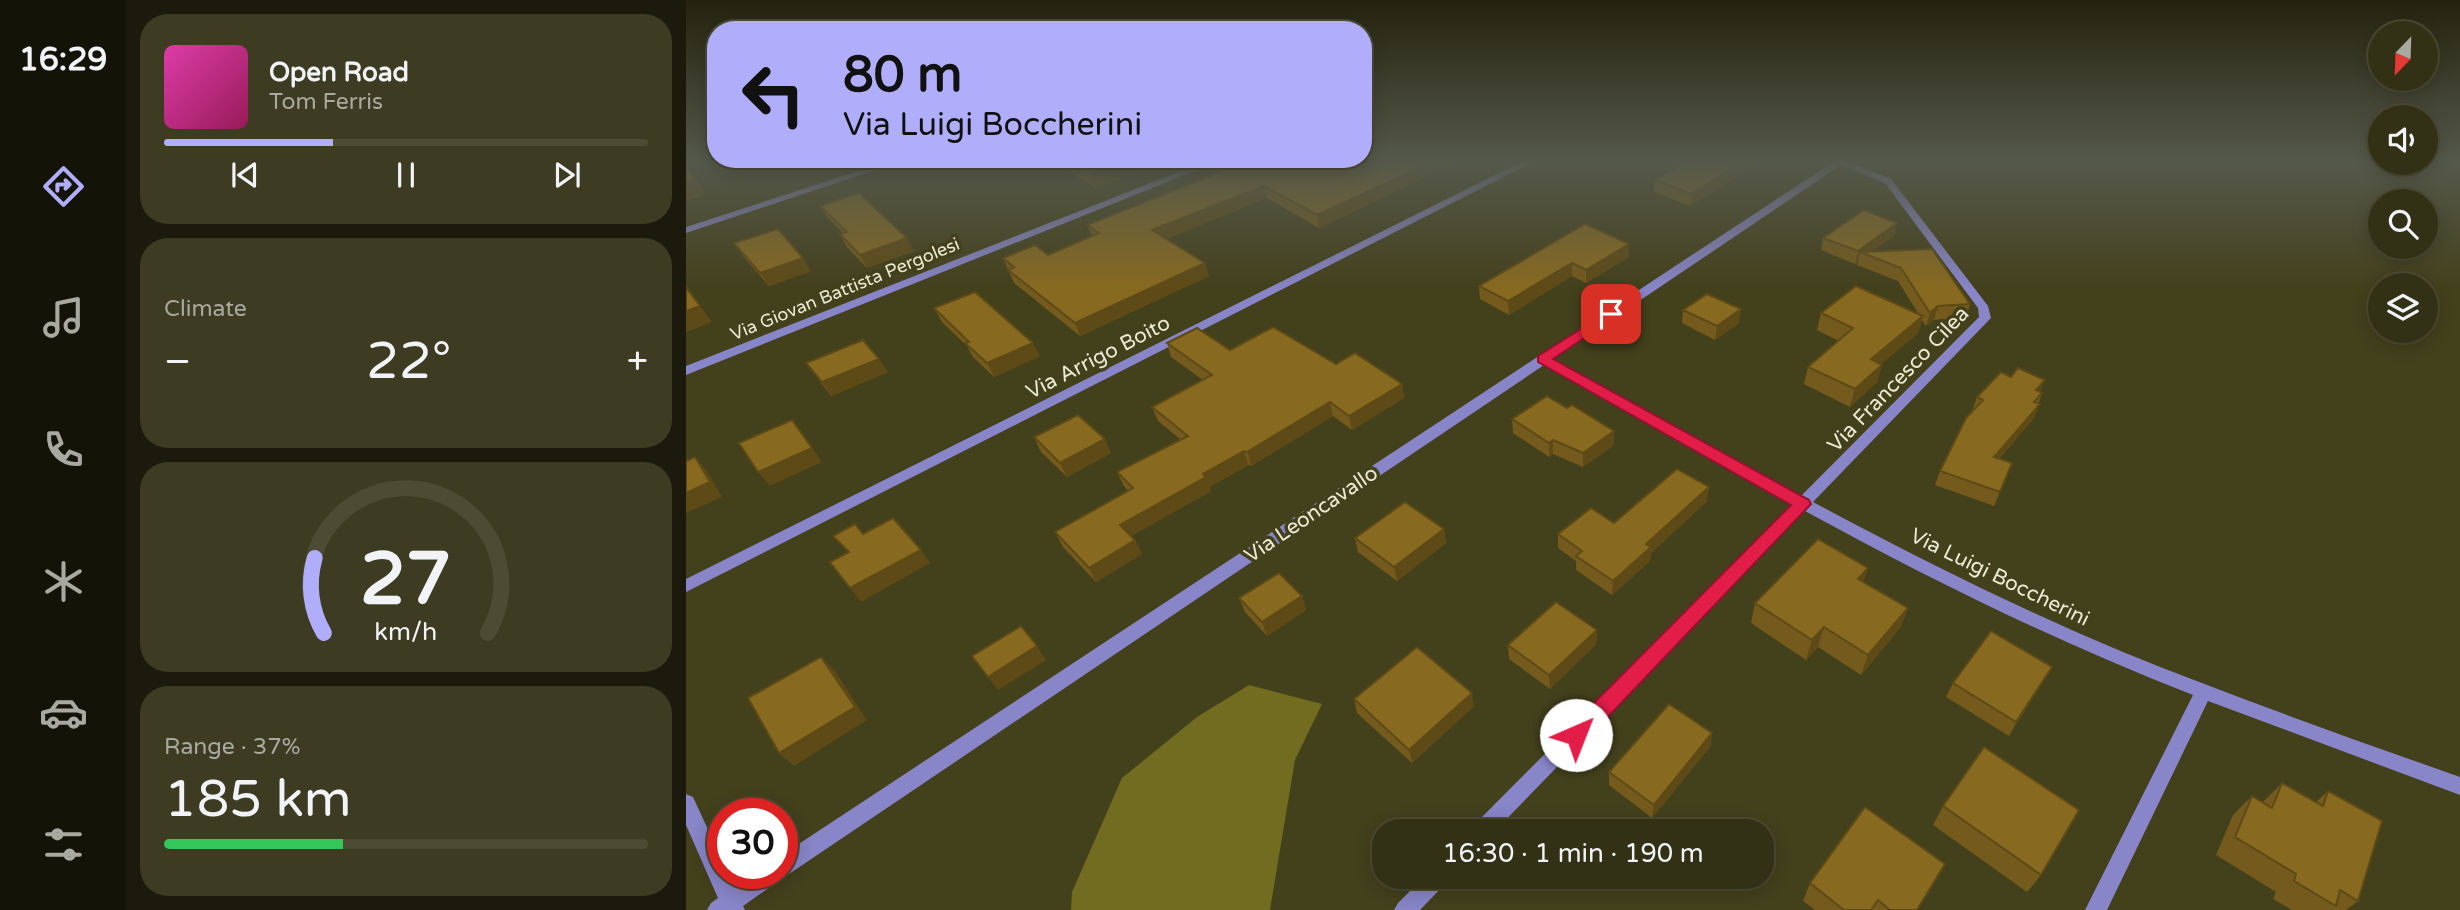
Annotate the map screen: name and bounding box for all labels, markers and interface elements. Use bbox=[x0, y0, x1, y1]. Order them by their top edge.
north arrow bbox=[2368, 21, 2438, 91]
map controls bbox=[2368, 21, 2438, 343]
text: 16:29 bbox=[19, 41, 107, 79]
text: 80 m bbox=[843, 46, 962, 105]
icon: left bbox=[728, 49, 819, 140]
text: Open Road bbox=[269, 57, 409, 88]
text: Tom Ferris bbox=[269, 88, 383, 116]
button: sound bbox=[2368, 105, 2438, 175]
text: Via Luigi Boccherini bbox=[843, 106, 1142, 144]
icon: previous bbox=[226, 156, 264, 194]
icon: pause bbox=[387, 156, 425, 194]
icon: next bbox=[548, 156, 586, 194]
icon: directions bbox=[39, 162, 88, 211]
button: search bbox=[2368, 189, 2438, 259]
street label: Via Giovan Battista Pergolesi bbox=[727, 233, 963, 345]
button: layers bbox=[2368, 273, 2438, 343]
pin bbox=[1581, 284, 1641, 344]
icon: music bbox=[39, 293, 88, 342]
text: Climate bbox=[164, 295, 247, 323]
icon: arrive bbox=[1592, 295, 1630, 333]
street label: Via Francesco Cilea bbox=[1822, 301, 1974, 457]
street label: Via Arrigo Boito bbox=[1022, 310, 1174, 405]
text: 22° bbox=[366, 330, 451, 393]
text: − bbox=[164, 339, 191, 385]
text: + bbox=[627, 339, 648, 385]
icon: phone bbox=[39, 425, 88, 474]
street label: Via Leoncavallo bbox=[1240, 461, 1383, 568]
street label: Via Luigi Boccherini bbox=[1906, 523, 2094, 632]
text: 27 bbox=[360, 536, 452, 624]
icon: climate bbox=[39, 557, 88, 606]
text: km/h bbox=[375, 617, 437, 647]
icon: car bbox=[39, 688, 88, 737]
position arrow bbox=[1539, 698, 1613, 772]
text: Range · 37% bbox=[164, 733, 300, 761]
text: 185 km bbox=[164, 768, 352, 831]
speed limit sign: 30 bbox=[707, 798, 798, 889]
icon: filters bbox=[39, 820, 88, 869]
text: 16:30 · 1 min · 190 m bbox=[1442, 838, 1704, 869]

